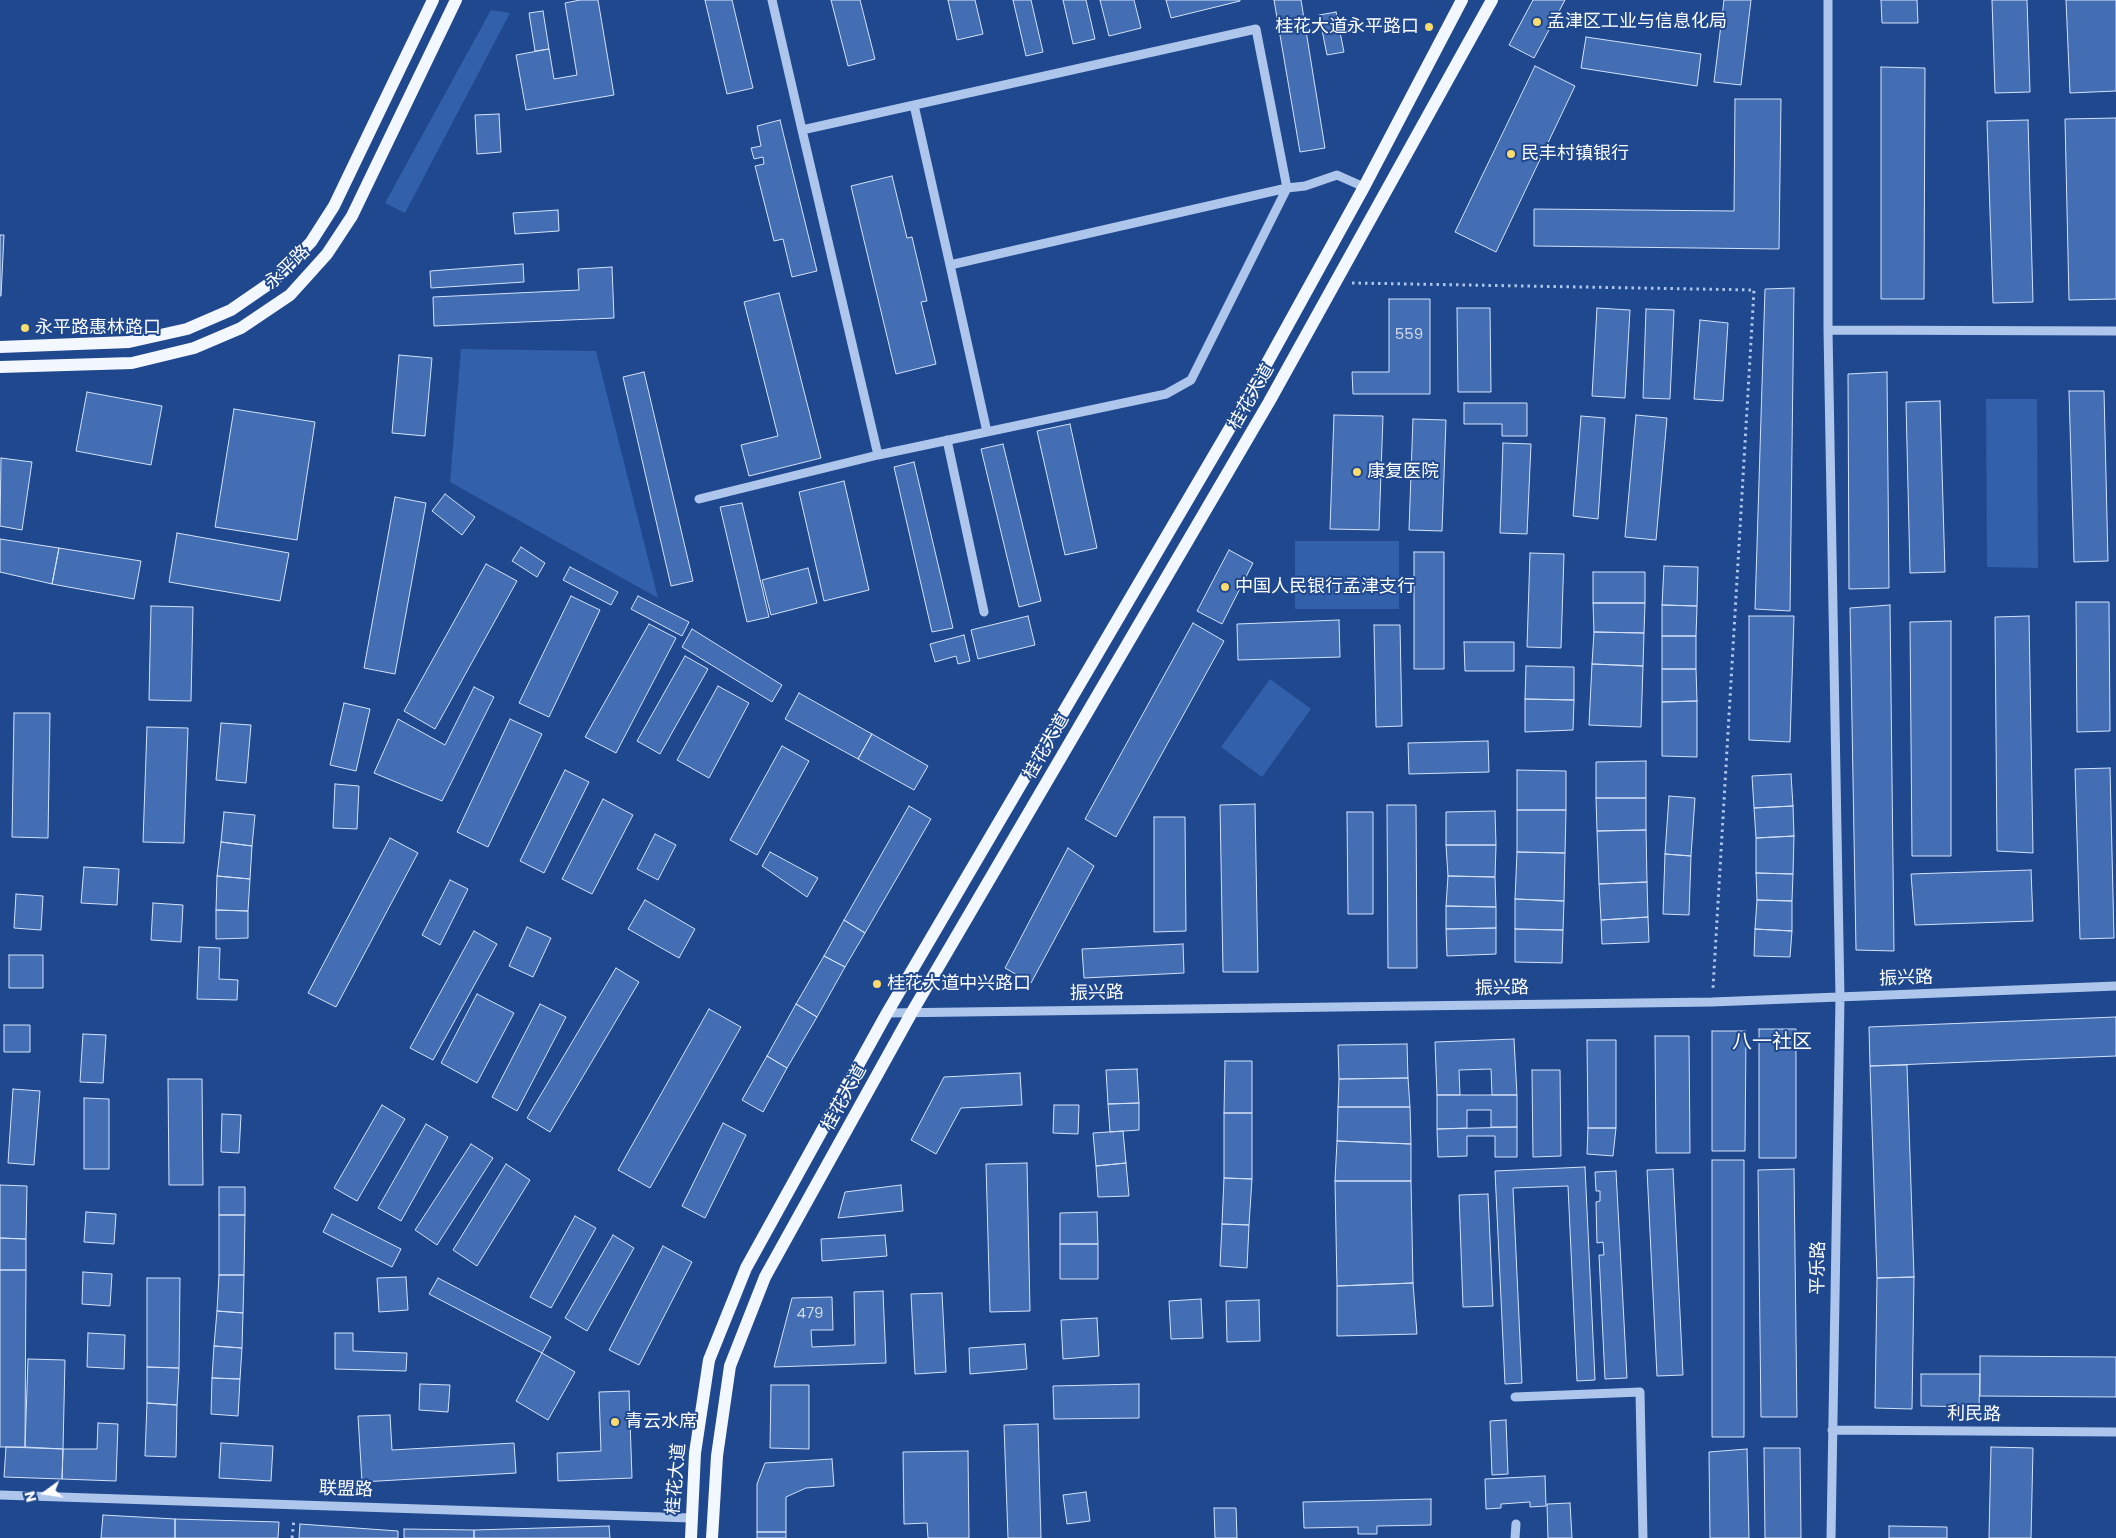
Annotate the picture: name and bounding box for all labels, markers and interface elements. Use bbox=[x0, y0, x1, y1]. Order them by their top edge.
place label: 孟津区工业与信息化局 bbox=[1547, 11, 1727, 33]
place label: 桂花大道永平路口 bbox=[1275, 16, 1419, 38]
marker: 孟津区工业与信息化局 bbox=[1531, 16, 1543, 28]
marker: 桂花大道永平路口 bbox=[1423, 21, 1435, 33]
place label: 民丰村镇银行 bbox=[1521, 143, 1629, 165]
marker: 民丰村镇银行 bbox=[1505, 148, 1517, 160]
street label: 永平路 bbox=[261, 241, 315, 295]
place label: 永平路惠林路口 bbox=[35, 317, 161, 339]
marker: 永平路惠林路口 bbox=[19, 322, 31, 334]
house number: 559 bbox=[1395, 326, 1423, 344]
street label: 桂花大道 bbox=[1225, 360, 1279, 434]
place label: 康复医院 bbox=[1367, 461, 1439, 483]
marker: 康复医院 bbox=[1351, 466, 1363, 478]
place label: 中国人民银行孟津支行 bbox=[1235, 576, 1415, 598]
marker: 中国人民银行孟津支行 bbox=[1219, 581, 1231, 593]
street label: 桂花大道 bbox=[1020, 710, 1074, 784]
street label: 振兴路 bbox=[1879, 967, 1933, 991]
place label: 桂花大道中兴路口 bbox=[887, 973, 1031, 995]
marker: 桂花大道中兴路口 bbox=[871, 978, 883, 990]
street label: 振兴路 bbox=[1475, 978, 1529, 1000]
street label: 振兴路 bbox=[1070, 983, 1124, 1005]
district label: 八一社区 bbox=[1732, 1031, 1812, 1055]
street label: 桂花大道 bbox=[818, 1061, 872, 1135]
street label: 平乐路 bbox=[1808, 1241, 1830, 1295]
house number: 479 bbox=[796, 1305, 824, 1323]
street label: 利民路 bbox=[1947, 1404, 2001, 1426]
place label: 青云水席 bbox=[625, 1411, 697, 1433]
marker: 青云水席 bbox=[609, 1416, 621, 1428]
street label: 桂花大道 bbox=[663, 1442, 691, 1516]
north arrow bbox=[20, 1468, 70, 1518]
street label: 联盟路 bbox=[319, 1478, 373, 1502]
text: N bbox=[19, 1489, 41, 1504]

